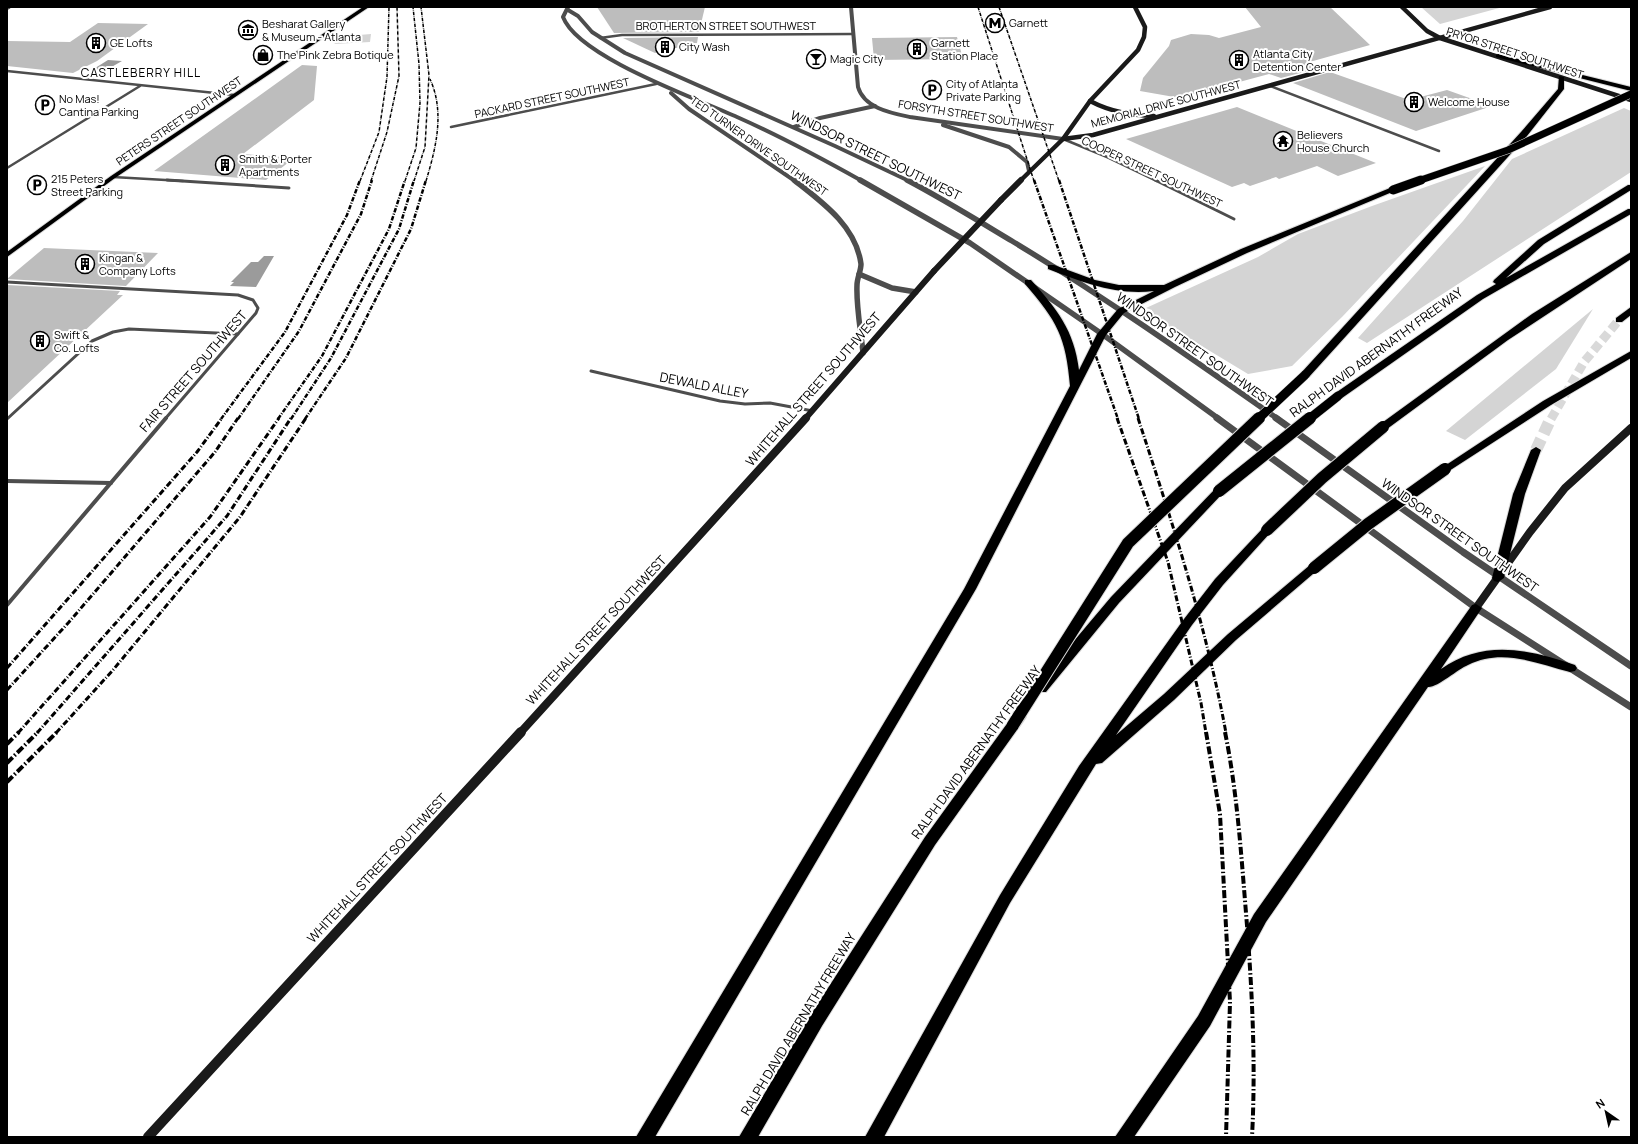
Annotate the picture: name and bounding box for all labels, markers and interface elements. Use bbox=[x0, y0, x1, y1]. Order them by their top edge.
metro station icon: Garnett bbox=[984, 12, 1006, 34]
place label: Garnett bbox=[1009, 15, 1048, 30]
place label: Besharat Gallery & Museum - Atlanta bbox=[262, 16, 361, 44]
street label: BROTHERTON STREET SOUTHWEST bbox=[636, 18, 817, 33]
museum icon: Besharat Gallery & Museum - Atlanta bbox=[237, 19, 259, 41]
street label: PRYOR STREET SOUTHWEST bbox=[1445, 23, 1586, 82]
building icon: GE Lofts bbox=[85, 32, 107, 54]
place label: GE Lofts bbox=[110, 35, 153, 50]
place label: Garnett Station Place bbox=[931, 35, 999, 63]
building icon: City Wash bbox=[654, 36, 676, 58]
building icon: Garnett Station Place bbox=[906, 38, 928, 60]
place label: City Wash bbox=[679, 39, 730, 54]
shop icon: The Pink Zebra Botique bbox=[252, 44, 274, 66]
place label: Atlanta City Detention Center bbox=[1253, 46, 1341, 74]
place label: The Pink Zebra Botique bbox=[277, 47, 394, 62]
bar icon: Magic City bbox=[805, 48, 827, 70]
building icon: Atlanta City Detention Center bbox=[1228, 49, 1250, 71]
place label: Magic City bbox=[830, 51, 883, 66]
district label: CASTLEBERRY HILL bbox=[81, 64, 201, 81]
street label: PETERS STREET SOUTHWEST bbox=[113, 72, 245, 168]
street label: PACKARD STREET SOUTHWEST bbox=[473, 74, 631, 121]
place label: City of Atlanta Private Parking bbox=[946, 76, 1021, 104]
street label: MEMORIAL DRIVE SOUTHWEST bbox=[1089, 76, 1243, 131]
parking icon: City of Atlanta Private Parking bbox=[921, 79, 943, 101]
place label: No Mas! Cantina Parking bbox=[59, 91, 139, 119]
building icon: Welcome House bbox=[1403, 91, 1425, 113]
street label: TED TURNER DRIVE SOUTHWEST bbox=[688, 92, 831, 199]
parking icon: No Mas! Cantina Parking bbox=[34, 94, 56, 116]
place label: Welcome House bbox=[1428, 94, 1510, 109]
street label: FORSYTH STREET SOUTHWEST bbox=[897, 96, 1055, 135]
street label: WINDSOR STREET SOUTHWEST bbox=[788, 106, 965, 204]
place label: Believers House Church bbox=[1297, 127, 1369, 155]
temple icon: Believers House Church bbox=[1272, 130, 1294, 152]
street label: COOPER STREET SOUTHWEST bbox=[1080, 132, 1225, 211]
place label: Smith & Porter Apartments bbox=[239, 151, 312, 179]
building icon: Smith & Porter Apartments bbox=[214, 154, 236, 176]
place label: 215 Peters Street Parking bbox=[51, 171, 123, 199]
parking icon: 215 Peters Street Parking bbox=[26, 174, 48, 196]
place label: Kingan & Company Lofts bbox=[99, 250, 176, 278]
building icon: Kingan & Company Lofts bbox=[74, 253, 96, 275]
street label: RALPH DAVID ABERNATHY FREEWAY bbox=[1286, 283, 1467, 421]
street label: WINDSOR STREET SOUTHWEST bbox=[1113, 288, 1277, 410]
street label: FAIR STREET SOUTHWEST bbox=[135, 306, 251, 436]
street label: WHITEHALL STREET SOUTHWEST bbox=[741, 308, 885, 470]
place label: Swift & Co. Lofts bbox=[54, 327, 100, 355]
building icon: Swift & Co. Lofts bbox=[29, 330, 51, 352]
street label: DEWALD ALLEY bbox=[658, 368, 751, 403]
street label: WINDSOR STREET SOUTHWEST bbox=[1378, 474, 1542, 596]
street label: WHITEHALL STREET SOUTHWEST bbox=[522, 551, 670, 709]
street label: RALPH DAVID ABERNATHY FREEWAY bbox=[907, 661, 1045, 842]
street label: WHITEHALL STREET SOUTHWEST bbox=[303, 789, 451, 947]
street label: RALPH DAVID ABERNATHY FREEWAY bbox=[736, 929, 860, 1119]
north arrow bbox=[1586, 1092, 1626, 1132]
text: N bbox=[1593, 1095, 1608, 1112]

